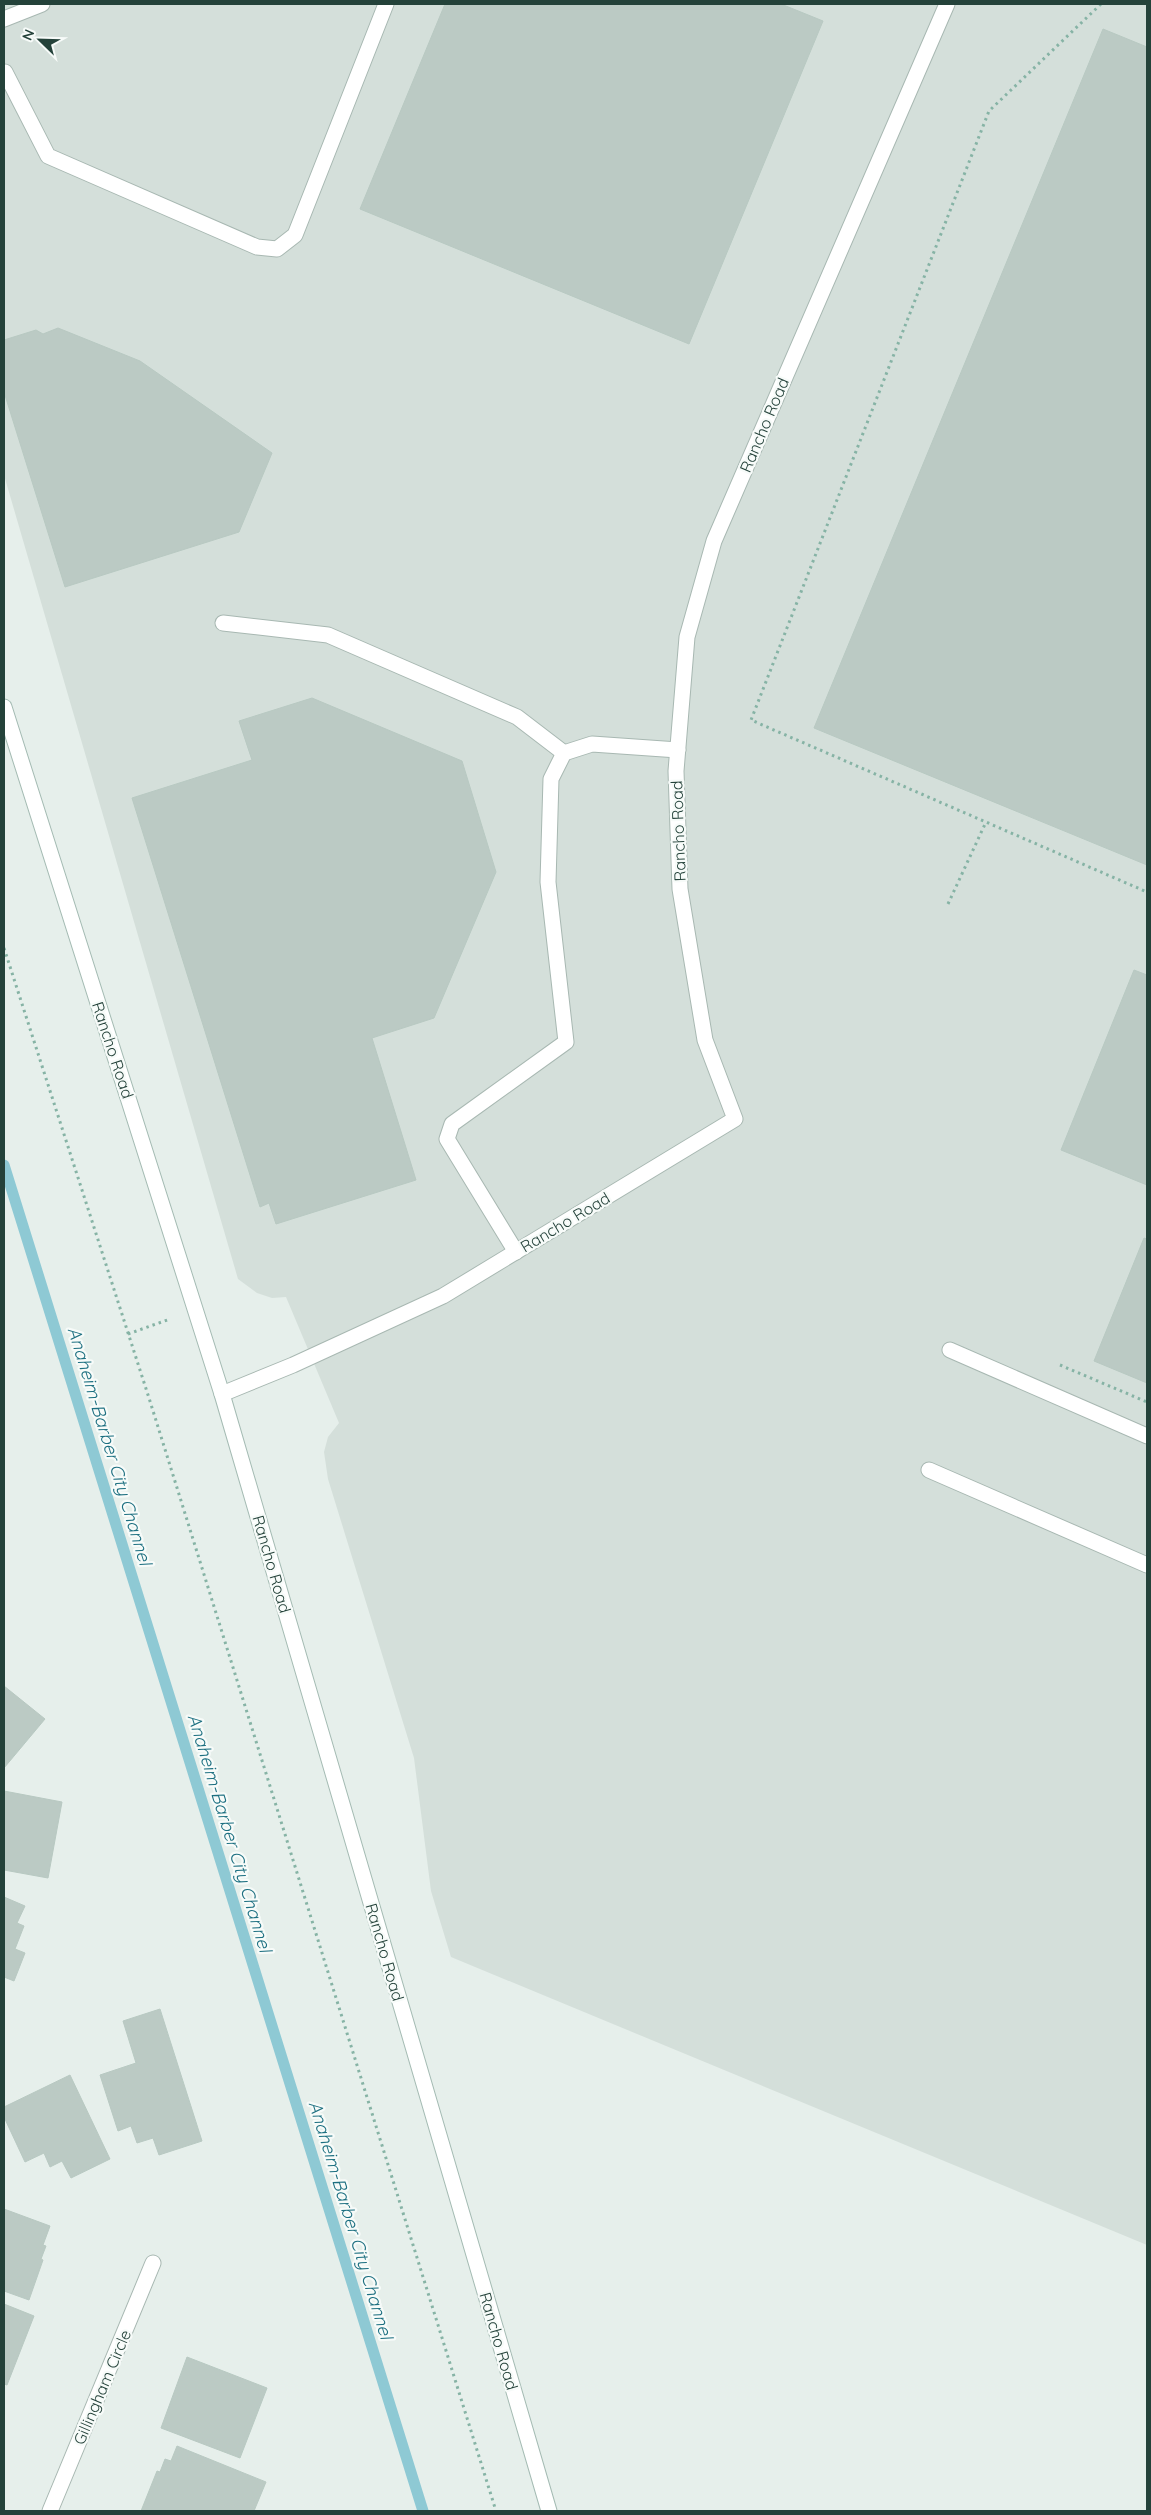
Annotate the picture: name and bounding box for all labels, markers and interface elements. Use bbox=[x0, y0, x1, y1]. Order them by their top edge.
north arrow bbox=[15, 15, 65, 65]
text: N bbox=[18, 27, 38, 43]
street label: Rancho Road bbox=[735, 375, 793, 475]
street label: Rancho Road bbox=[666, 780, 690, 882]
street label: Rancho Road bbox=[88, 999, 138, 1101]
street label: Rancho Road bbox=[517, 1187, 613, 1257]
water label: Anaheim-Barber City Channel bbox=[63, 1324, 158, 1570]
street label: Rancho Road bbox=[248, 1513, 296, 1615]
water label: Anaheim-Barber City Channel bbox=[183, 1711, 278, 1957]
street label: Rancho Road bbox=[361, 1901, 409, 2003]
water label: Anaheim-Barber City Channel bbox=[304, 2098, 399, 2344]
street label: Rancho Road bbox=[475, 2290, 523, 2392]
street label: Gillingham Circle bbox=[69, 2327, 135, 2447]

